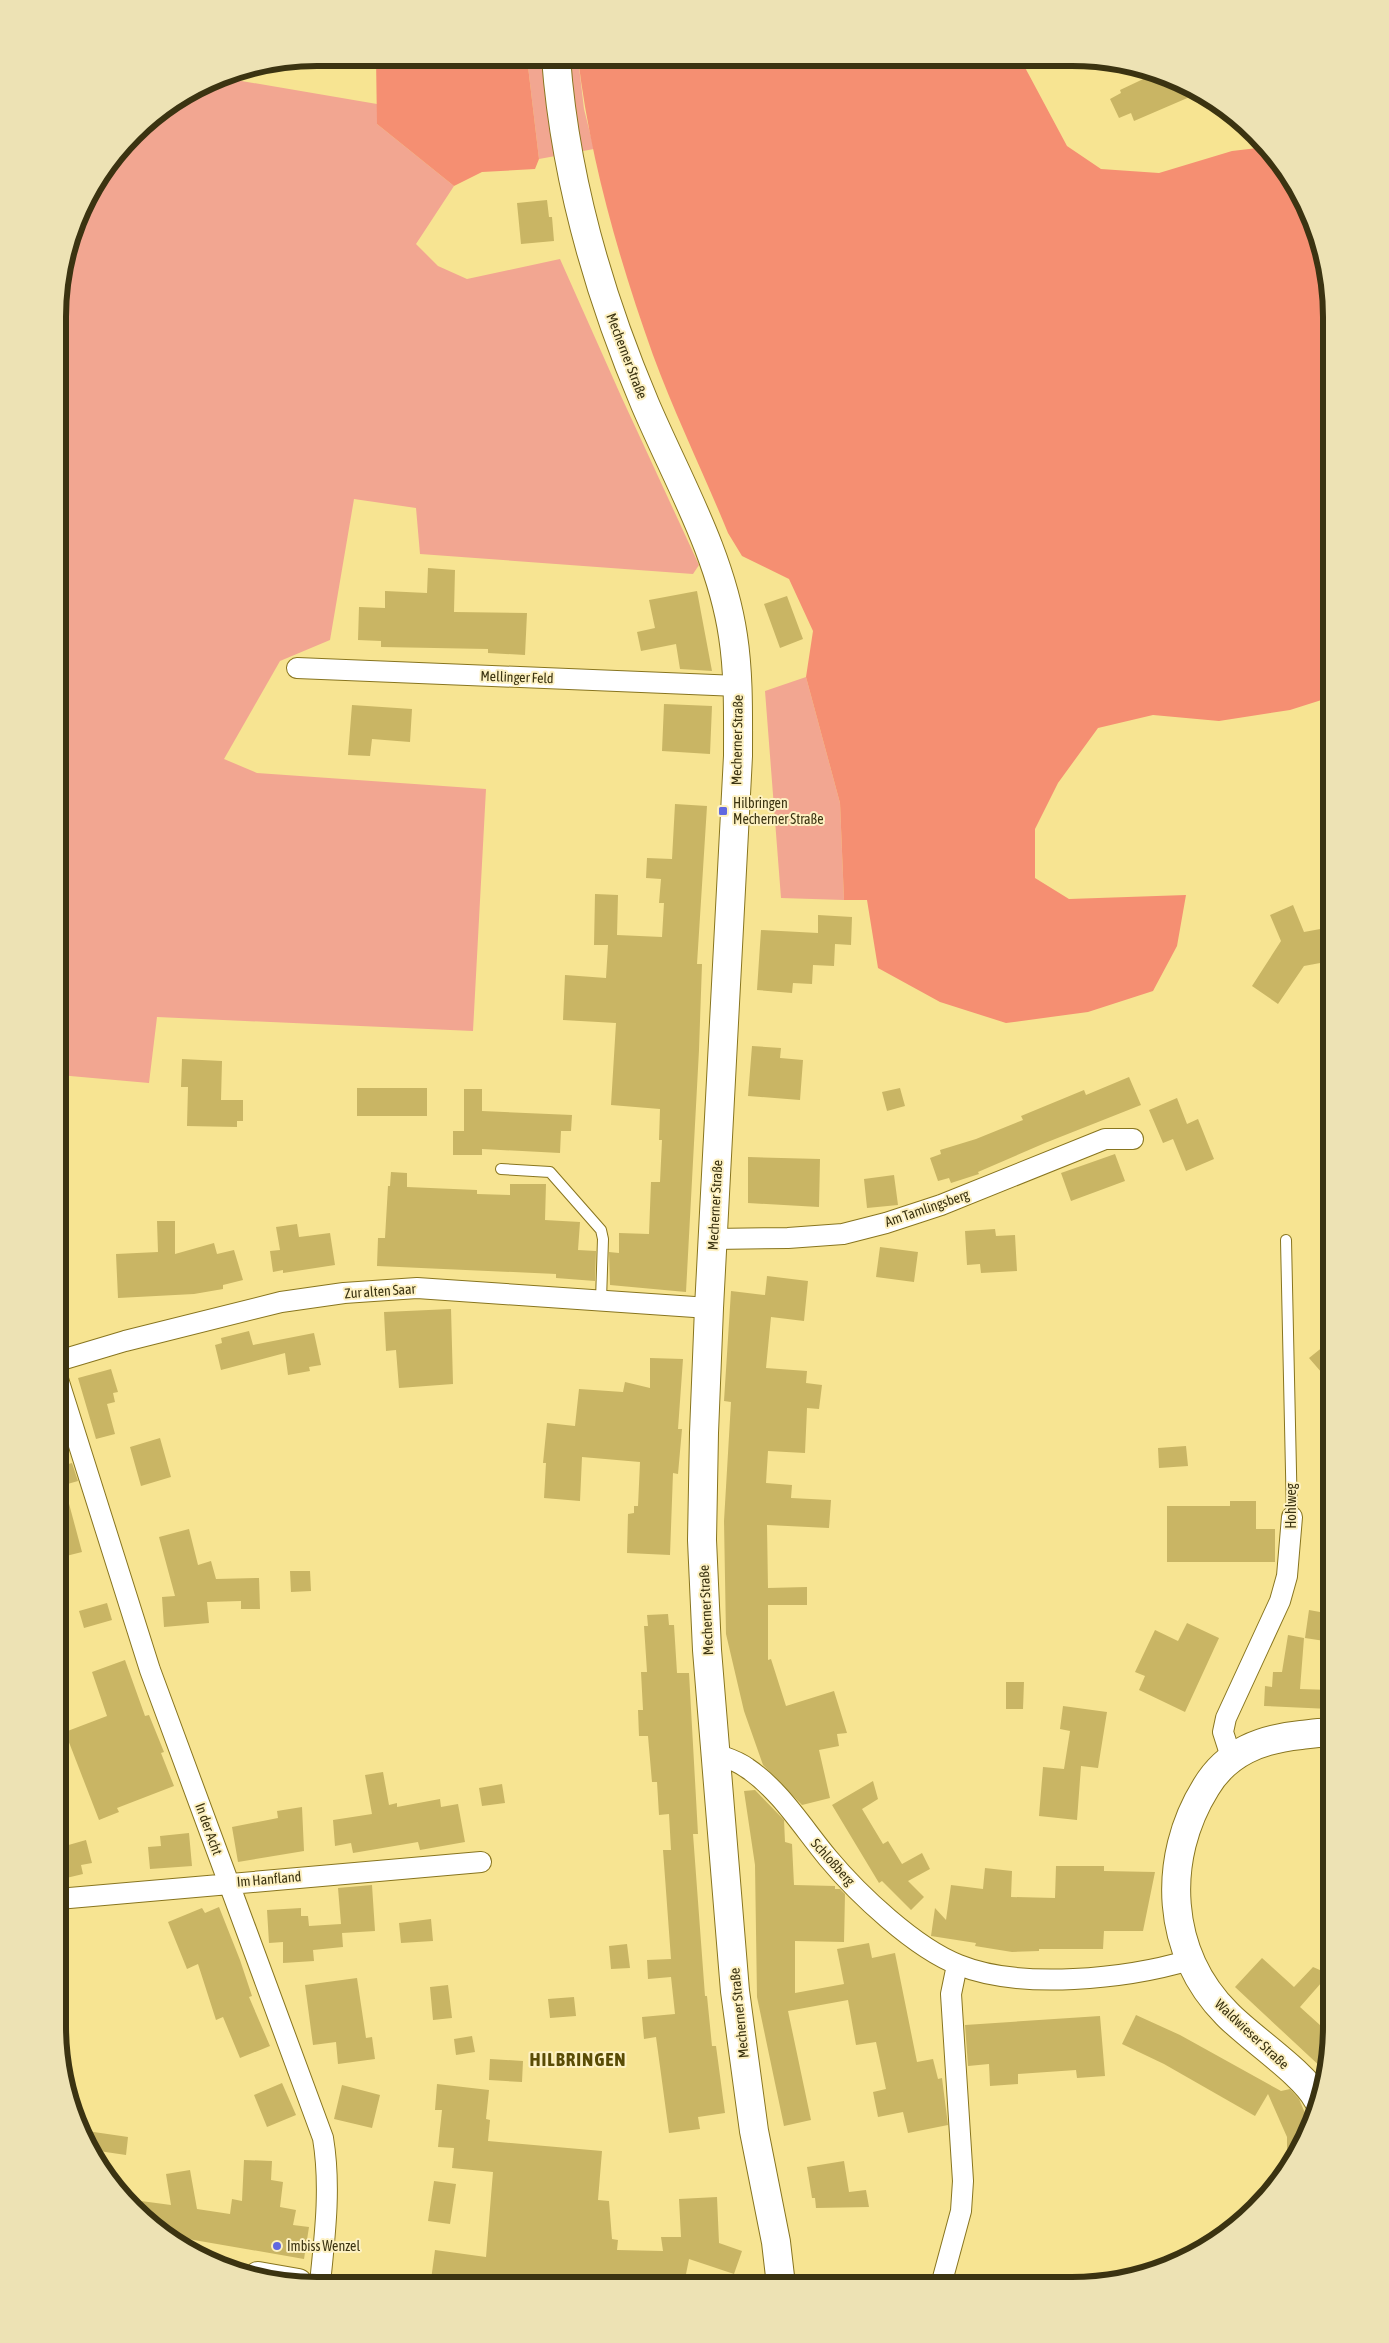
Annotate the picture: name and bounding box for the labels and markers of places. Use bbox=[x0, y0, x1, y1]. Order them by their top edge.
place label: Hilbringen Mecherner Straße bbox=[733, 795, 824, 827]
marker: Hilbringen Mecherner Straße bbox=[717, 805, 729, 817]
place label: Imbiss Wenzel bbox=[287, 2238, 360, 2254]
marker: Imbiss Wenzel bbox=[271, 2240, 283, 2252]

